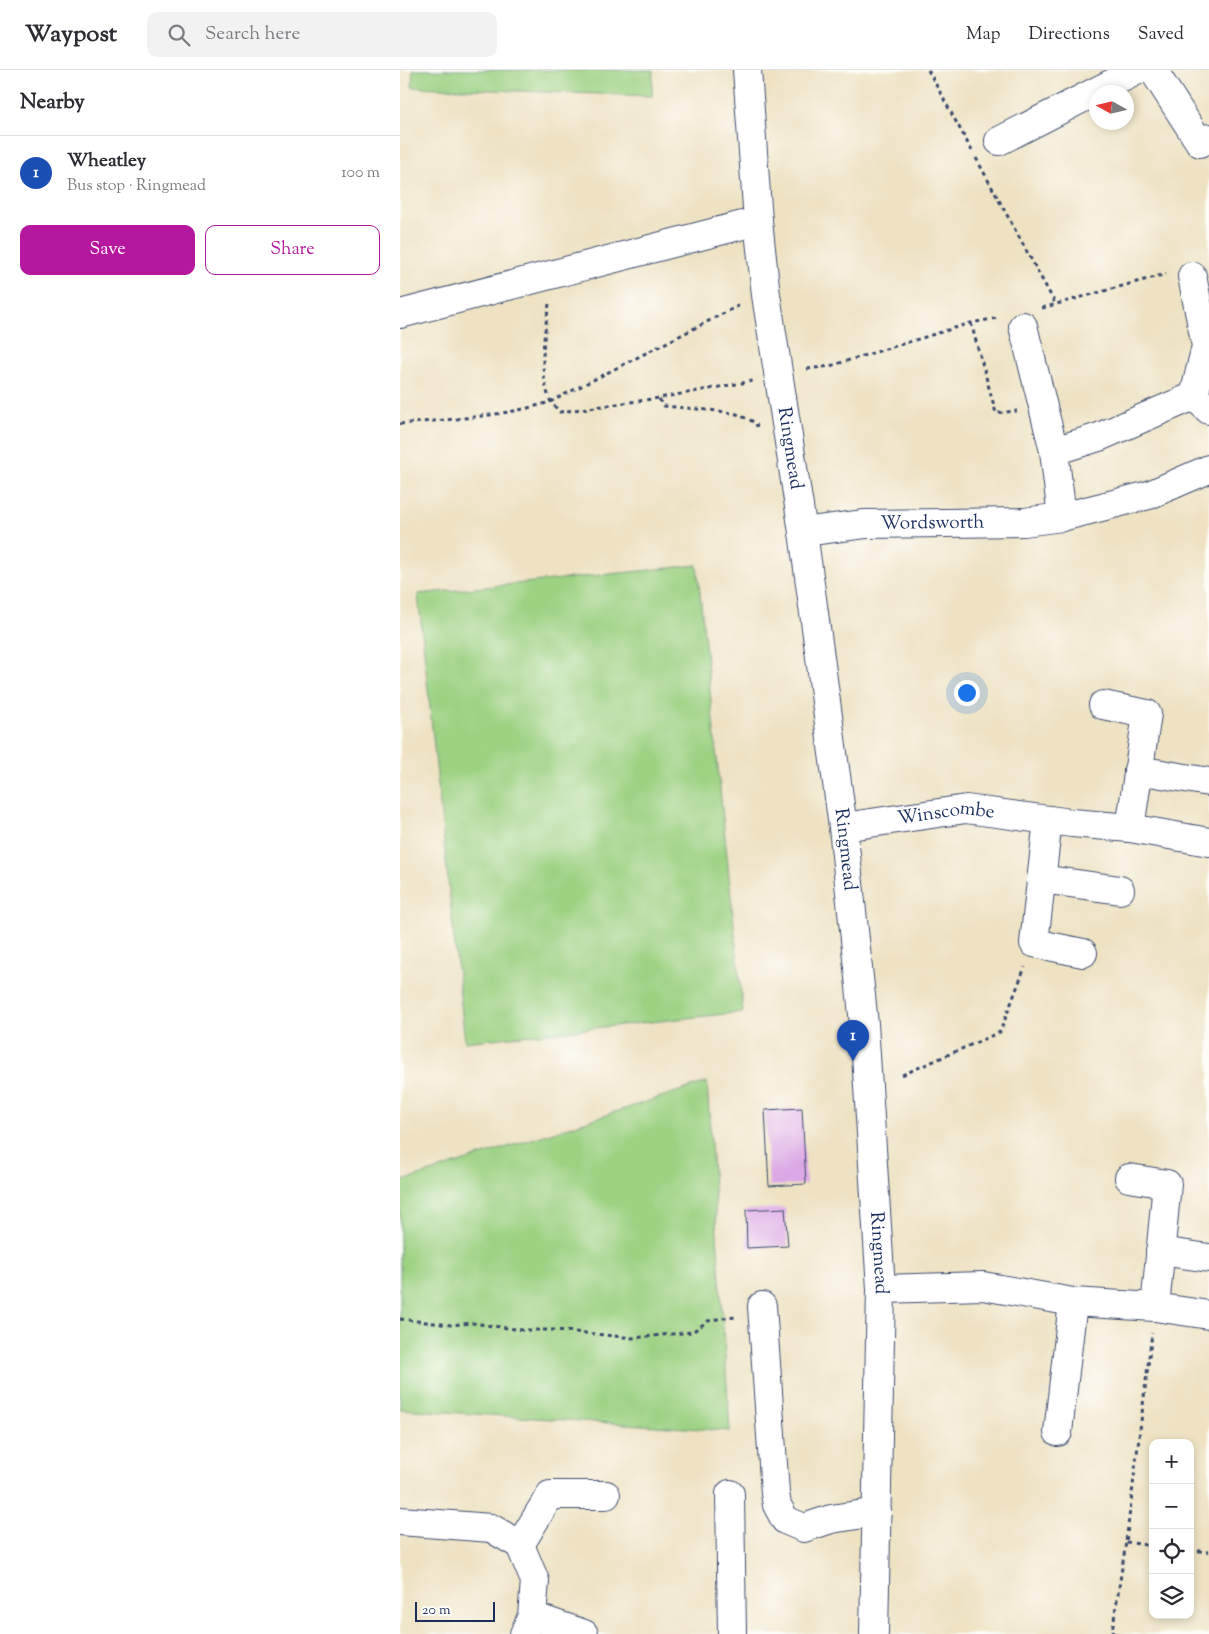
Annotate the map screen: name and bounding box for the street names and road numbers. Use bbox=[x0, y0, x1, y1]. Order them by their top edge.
street label: Ringmead bbox=[770, 405, 810, 492]
street label: Wordsworth bbox=[880, 509, 985, 537]
street label: Winscombe bbox=[896, 795, 996, 832]
street label: Ringmead bbox=[827, 806, 863, 892]
street label: Ringmead bbox=[863, 1211, 895, 1295]

